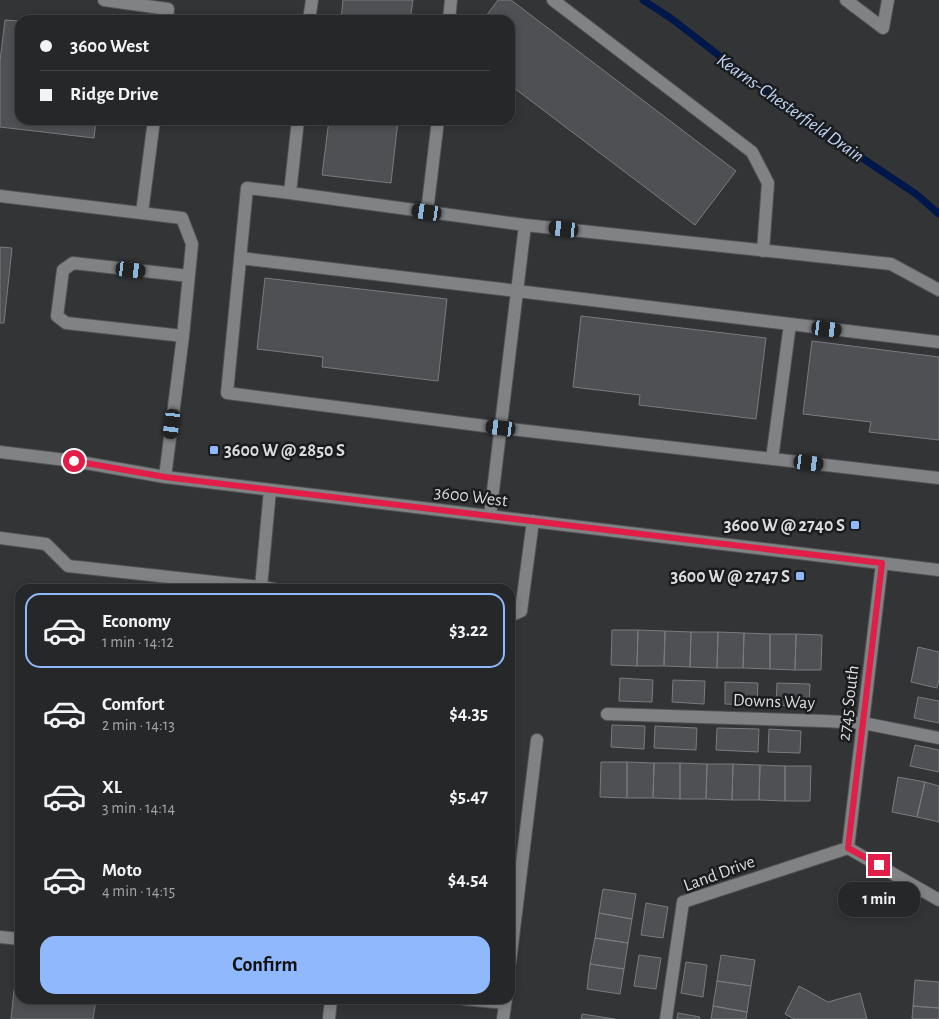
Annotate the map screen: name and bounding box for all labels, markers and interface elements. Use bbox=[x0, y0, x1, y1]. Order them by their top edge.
text: 3600 West bbox=[70, 37, 149, 56]
water label: Kearns-Chesterfield Drain bbox=[713, 50, 867, 166]
text: Ridge Drive bbox=[70, 85, 159, 104]
car bbox=[411, 202, 442, 222]
car bbox=[548, 220, 579, 238]
car bbox=[115, 261, 146, 279]
car bbox=[811, 320, 842, 338]
car bbox=[162, 408, 181, 440]
car bbox=[485, 419, 516, 437]
place label: 3600 W @ 2850 S bbox=[224, 442, 345, 460]
marker: 3600 W @ 2850 S bbox=[208, 444, 220, 456]
route start bbox=[63, 450, 85, 472]
car bbox=[793, 454, 824, 472]
street label: 3600 West bbox=[433, 484, 509, 510]
place label: 3600 W @ 2740 S bbox=[724, 517, 845, 535]
marker: 3600 W @ 2740 S bbox=[849, 519, 861, 531]
place label: 3600 W @ 2747 S bbox=[670, 568, 790, 586]
marker: 3600 W @ 2747 S bbox=[794, 570, 806, 582]
icon: car bbox=[42, 608, 87, 653]
text: Economy bbox=[102, 612, 171, 631]
text: $3.22 bbox=[449, 621, 488, 640]
text: 1 min · 14:12 bbox=[102, 634, 174, 650]
street label: 2745 South bbox=[835, 664, 863, 742]
icon: car bbox=[42, 691, 87, 736]
street label: Downs Way bbox=[733, 692, 816, 712]
text: Comfort bbox=[102, 695, 164, 714]
text: $4.35 bbox=[449, 704, 488, 723]
text: 2 min · 14:13 bbox=[102, 717, 175, 733]
icon: car bbox=[42, 774, 87, 819]
text: XL bbox=[102, 778, 122, 797]
text: $5.47 bbox=[449, 787, 488, 806]
text: 3 min · 14:14 bbox=[102, 800, 175, 816]
street label: Land Drive bbox=[681, 853, 757, 895]
route end bbox=[868, 854, 890, 876]
icon: car bbox=[42, 857, 87, 902]
text: Moto bbox=[102, 861, 142, 880]
text: $4.54 bbox=[448, 870, 488, 889]
callout: 1 min bbox=[838, 882, 920, 918]
text: 4 min · 14:15 bbox=[102, 883, 175, 899]
text: 1 min bbox=[862, 891, 896, 907]
button: Confirm bbox=[40, 936, 490, 994]

